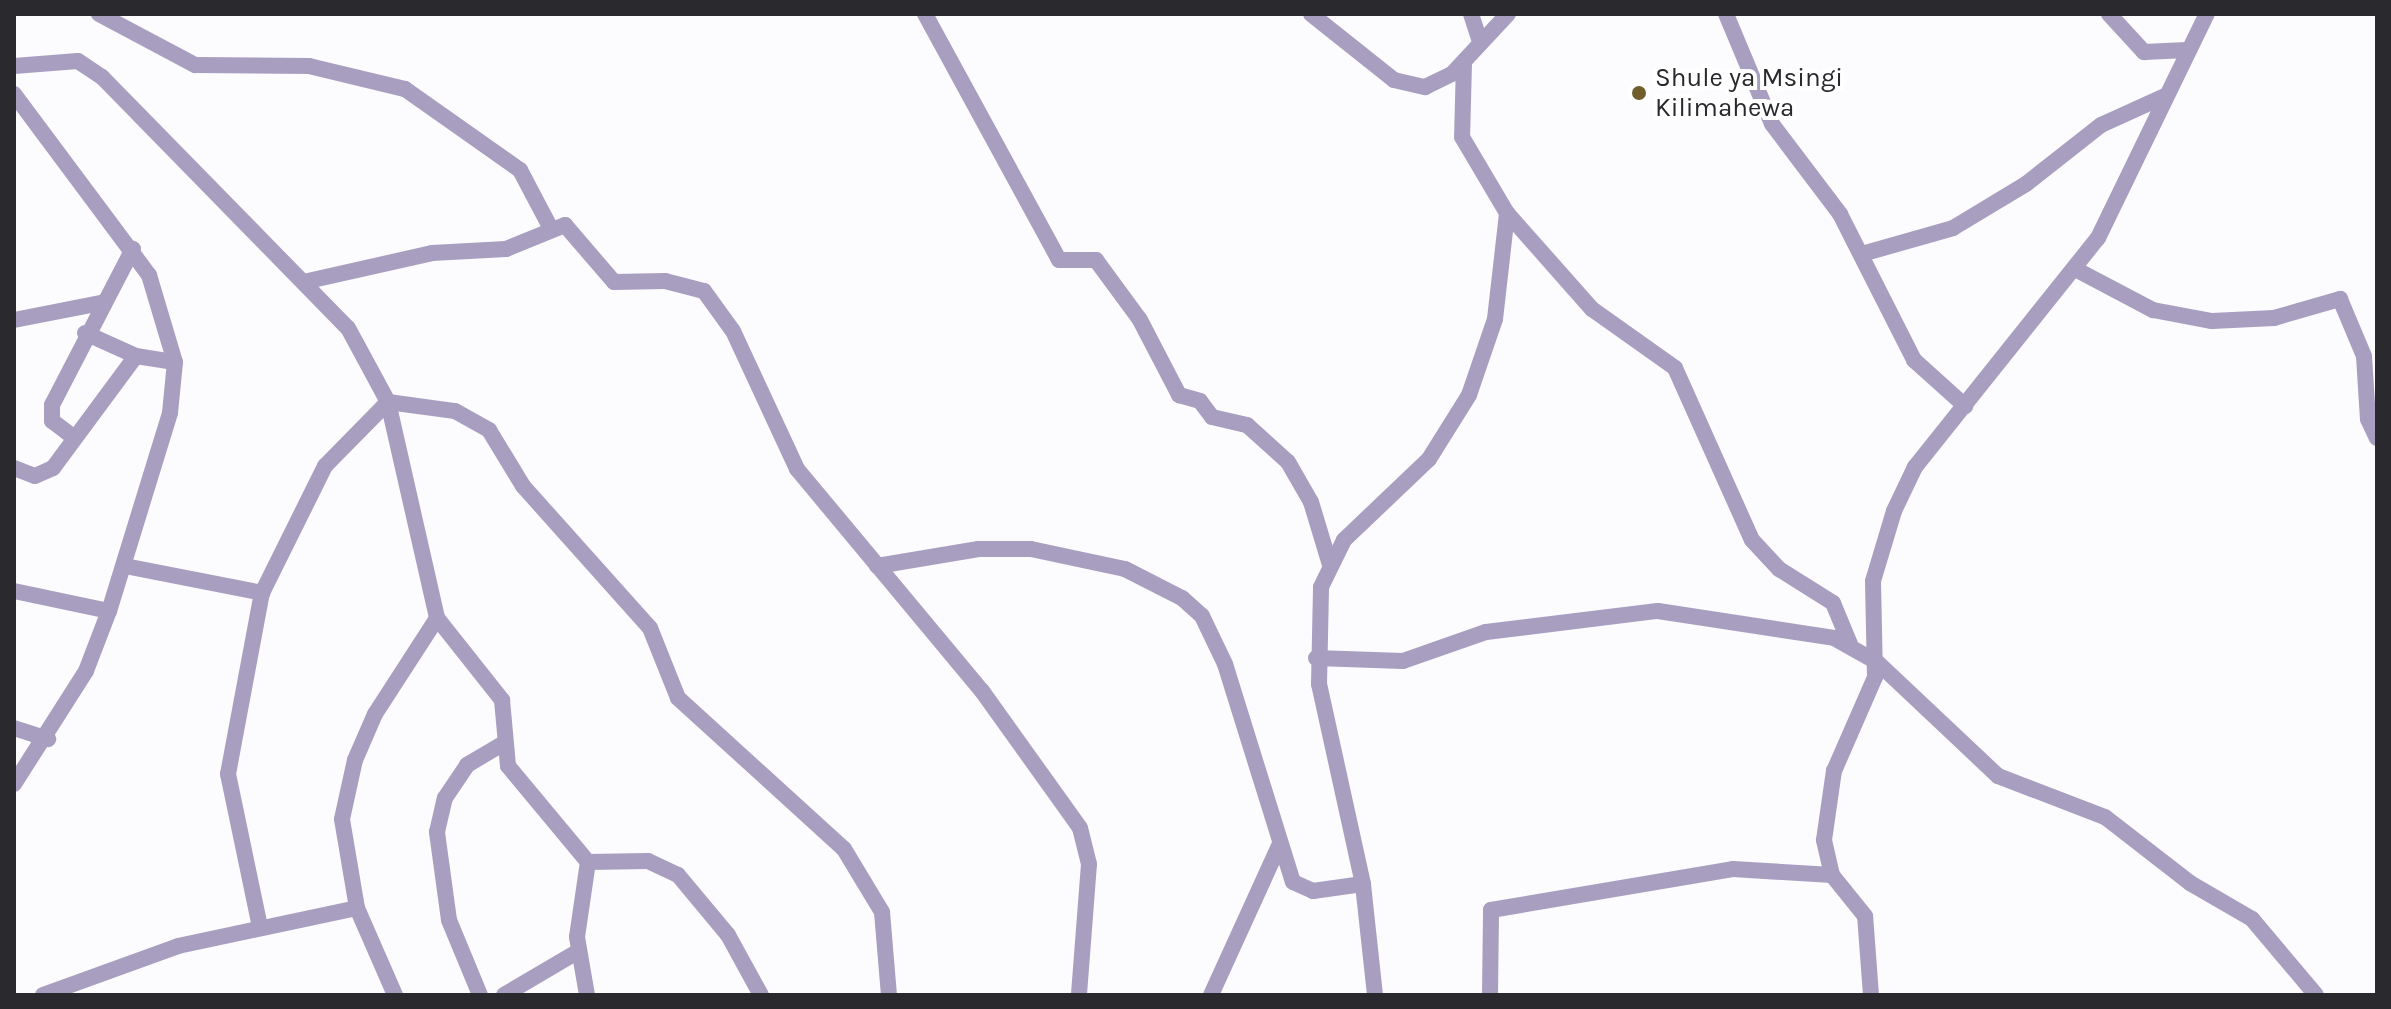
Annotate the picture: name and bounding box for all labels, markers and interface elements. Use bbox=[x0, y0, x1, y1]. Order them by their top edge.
place label: Shule ya Msingi Kilimahewa bbox=[1655, 62, 1843, 124]
marker: Shule ya Msingi Kilimahewa bbox=[1630, 84, 1648, 102]

